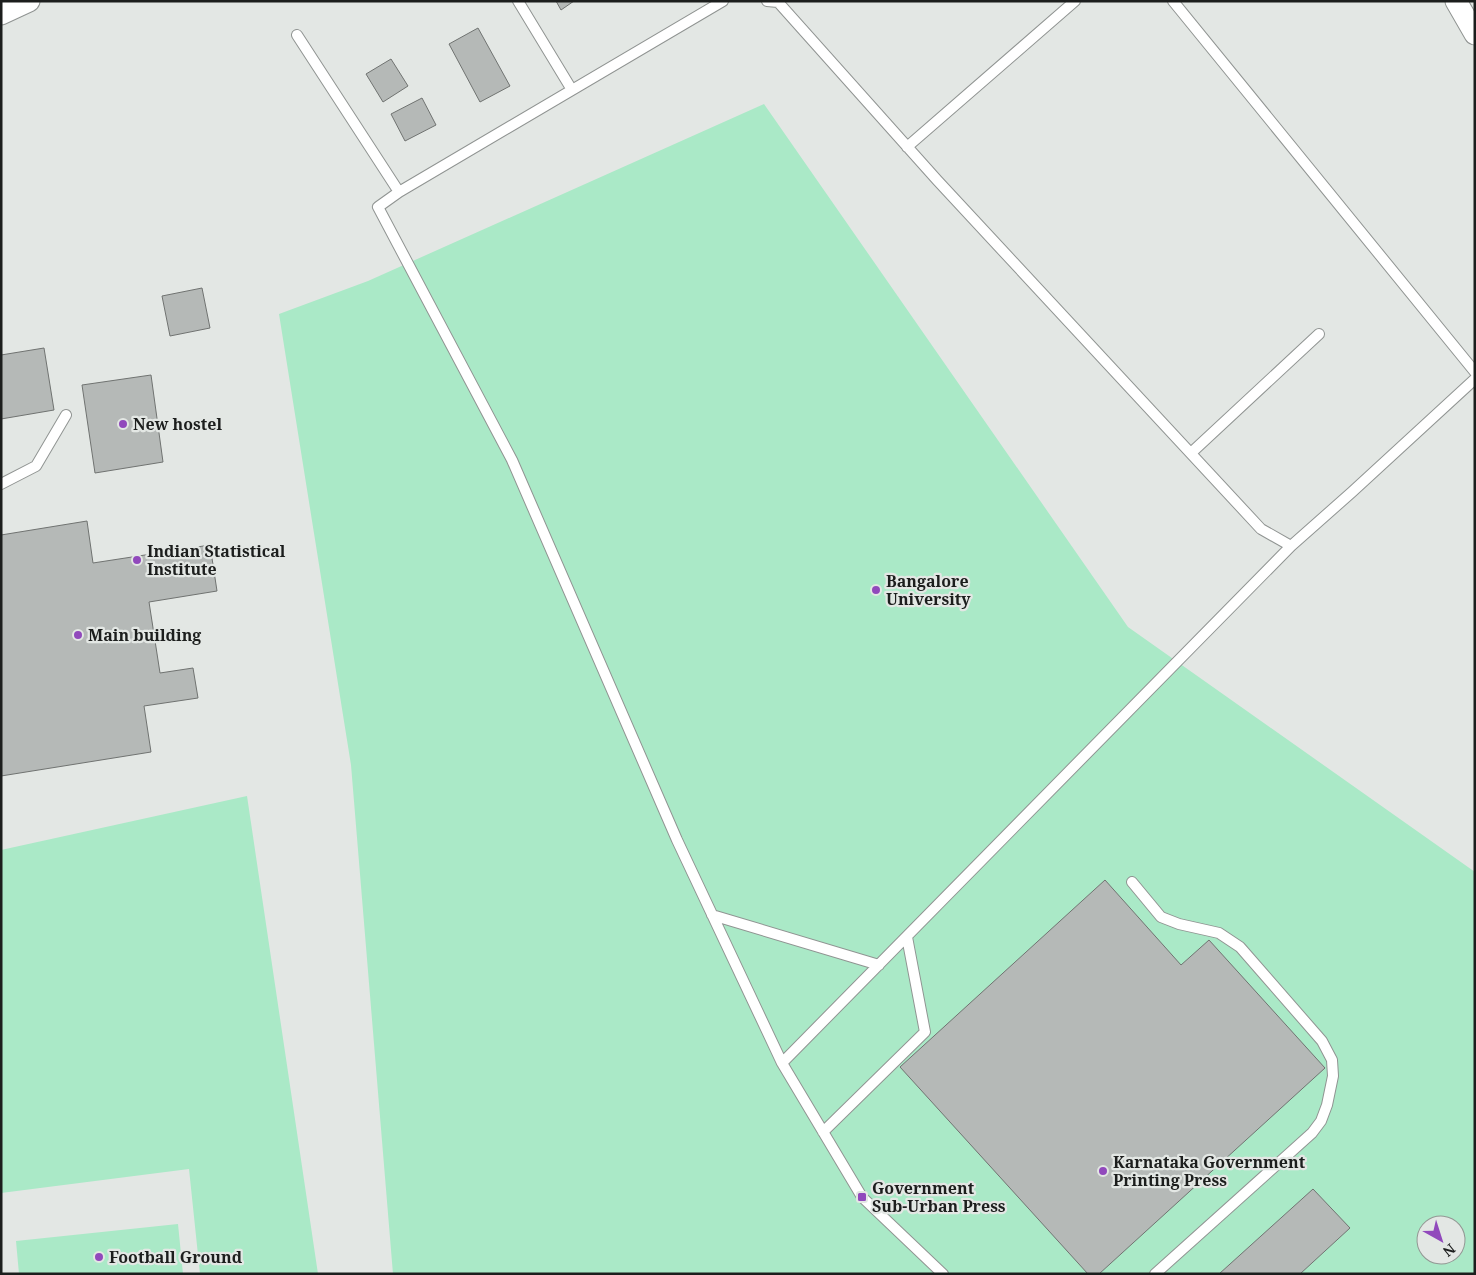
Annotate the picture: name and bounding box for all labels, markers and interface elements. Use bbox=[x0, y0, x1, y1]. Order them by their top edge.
place label: New hostel bbox=[133, 413, 222, 435]
marker: New hostel bbox=[117, 418, 129, 430]
place label: Indian Statistical Institute bbox=[147, 540, 286, 580]
marker: Indian Statistical Institute bbox=[131, 554, 143, 566]
place label: Bangalore University bbox=[886, 570, 971, 610]
marker: Bangalore University bbox=[870, 584, 882, 596]
place label: Main building bbox=[88, 624, 201, 646]
marker: Main building bbox=[72, 629, 84, 641]
place label: Karnataka Government Printing Press bbox=[1113, 1151, 1306, 1191]
marker: Karnataka Government Printing Press bbox=[1097, 1165, 1109, 1177]
place label: Government Sub-Urban Press bbox=[872, 1177, 1006, 1217]
marker: Government Sub-Urban Press bbox=[856, 1191, 868, 1203]
north arrow bbox=[1416, 1215, 1466, 1265]
text: N bbox=[1439, 1240, 1460, 1261]
place label: Football Ground bbox=[109, 1246, 243, 1268]
marker: Football Ground bbox=[93, 1251, 105, 1263]

